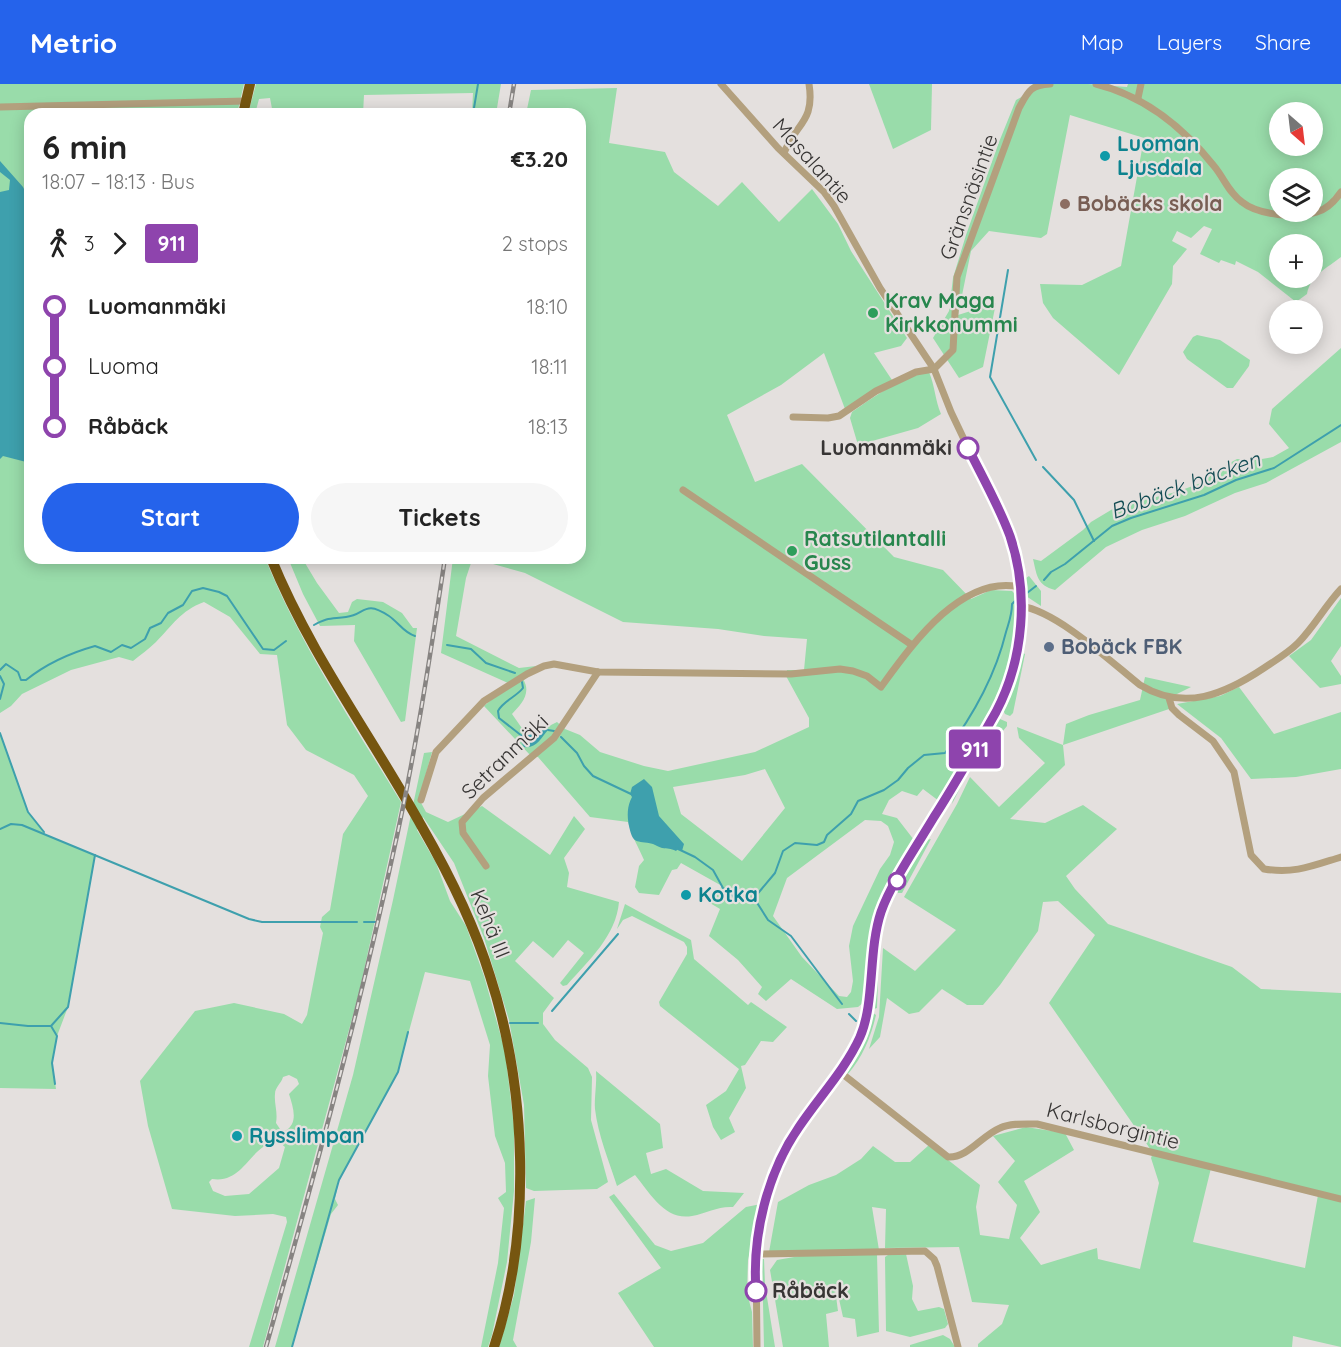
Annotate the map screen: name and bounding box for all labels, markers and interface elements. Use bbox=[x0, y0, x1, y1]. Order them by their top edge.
text: Metrio bbox=[30, 25, 117, 60]
text: Map bbox=[1081, 29, 1124, 55]
text: Layers bbox=[1157, 29, 1222, 55]
text: Share bbox=[1255, 29, 1311, 55]
north arrow bbox=[1269, 102, 1323, 156]
map controls bbox=[1269, 102, 1323, 354]
street label: Masalantie bbox=[768, 112, 858, 208]
text: 6 min bbox=[42, 126, 127, 167]
street label: Gränsnäsintie bbox=[933, 130, 1003, 263]
place label: Luoman Ljusdala bbox=[1117, 130, 1202, 180]
text: €3.20 bbox=[511, 145, 568, 173]
marker: Luoman Ljusdala bbox=[1098, 149, 1112, 163]
button: layers bbox=[1269, 168, 1323, 222]
text: 18:07 – 18:13 · Bus bbox=[42, 169, 195, 194]
place label: Bobäcks skola bbox=[1077, 190, 1223, 216]
marker: Bobäcks skola bbox=[1058, 197, 1072, 211]
icon: walk bbox=[42, 227, 75, 260]
icon: forward bbox=[103, 227, 136, 260]
text: 911 bbox=[157, 230, 186, 256]
text: 3 bbox=[84, 231, 94, 256]
text: 2 stops bbox=[502, 231, 568, 256]
button: + bbox=[1269, 234, 1323, 288]
place label: Krav Maga Kirkkonummi bbox=[885, 287, 1018, 337]
text: Luomanmäki bbox=[88, 292, 226, 320]
text: 18:10 bbox=[527, 294, 568, 319]
button: − bbox=[1269, 300, 1323, 354]
marker: Krav Maga Kirkkonummi bbox=[866, 306, 880, 320]
text: Luoma bbox=[88, 352, 159, 380]
text: 18:11 bbox=[531, 354, 568, 379]
text: Råbäck bbox=[88, 412, 169, 440]
text: 18:13 bbox=[528, 414, 568, 439]
place label: Luomanmäki bbox=[820, 434, 952, 460]
marker: Luomanmäki bbox=[957, 437, 979, 459]
water label: Bobäck bäcken bbox=[1106, 444, 1265, 525]
button: Start bbox=[42, 483, 299, 552]
button: Tickets bbox=[311, 483, 568, 552]
place label: Ratsutilantalli Guss bbox=[804, 525, 946, 575]
marker: Ratsutilantalli Guss bbox=[785, 544, 799, 558]
place label: Bobäck FBK bbox=[1061, 633, 1183, 659]
marker: Bobäck FBK bbox=[1042, 640, 1056, 654]
street label: Setranmäki bbox=[455, 708, 553, 804]
line badge: 911 bbox=[940, 730, 1010, 768]
text: 911 bbox=[961, 736, 989, 762]
unlabelled marker bbox=[888, 872, 906, 890]
place label: Kotka bbox=[698, 881, 758, 907]
street label: Kehä III bbox=[465, 885, 516, 962]
marker: Kotka bbox=[679, 888, 693, 902]
street label: Karlsborgintie bbox=[1044, 1096, 1182, 1154]
place label: Rysslimpan bbox=[249, 1122, 365, 1148]
marker: Rysslimpan bbox=[230, 1129, 244, 1143]
place label: Råbäck bbox=[772, 1277, 849, 1303]
marker: Råbäck bbox=[745, 1280, 767, 1302]

